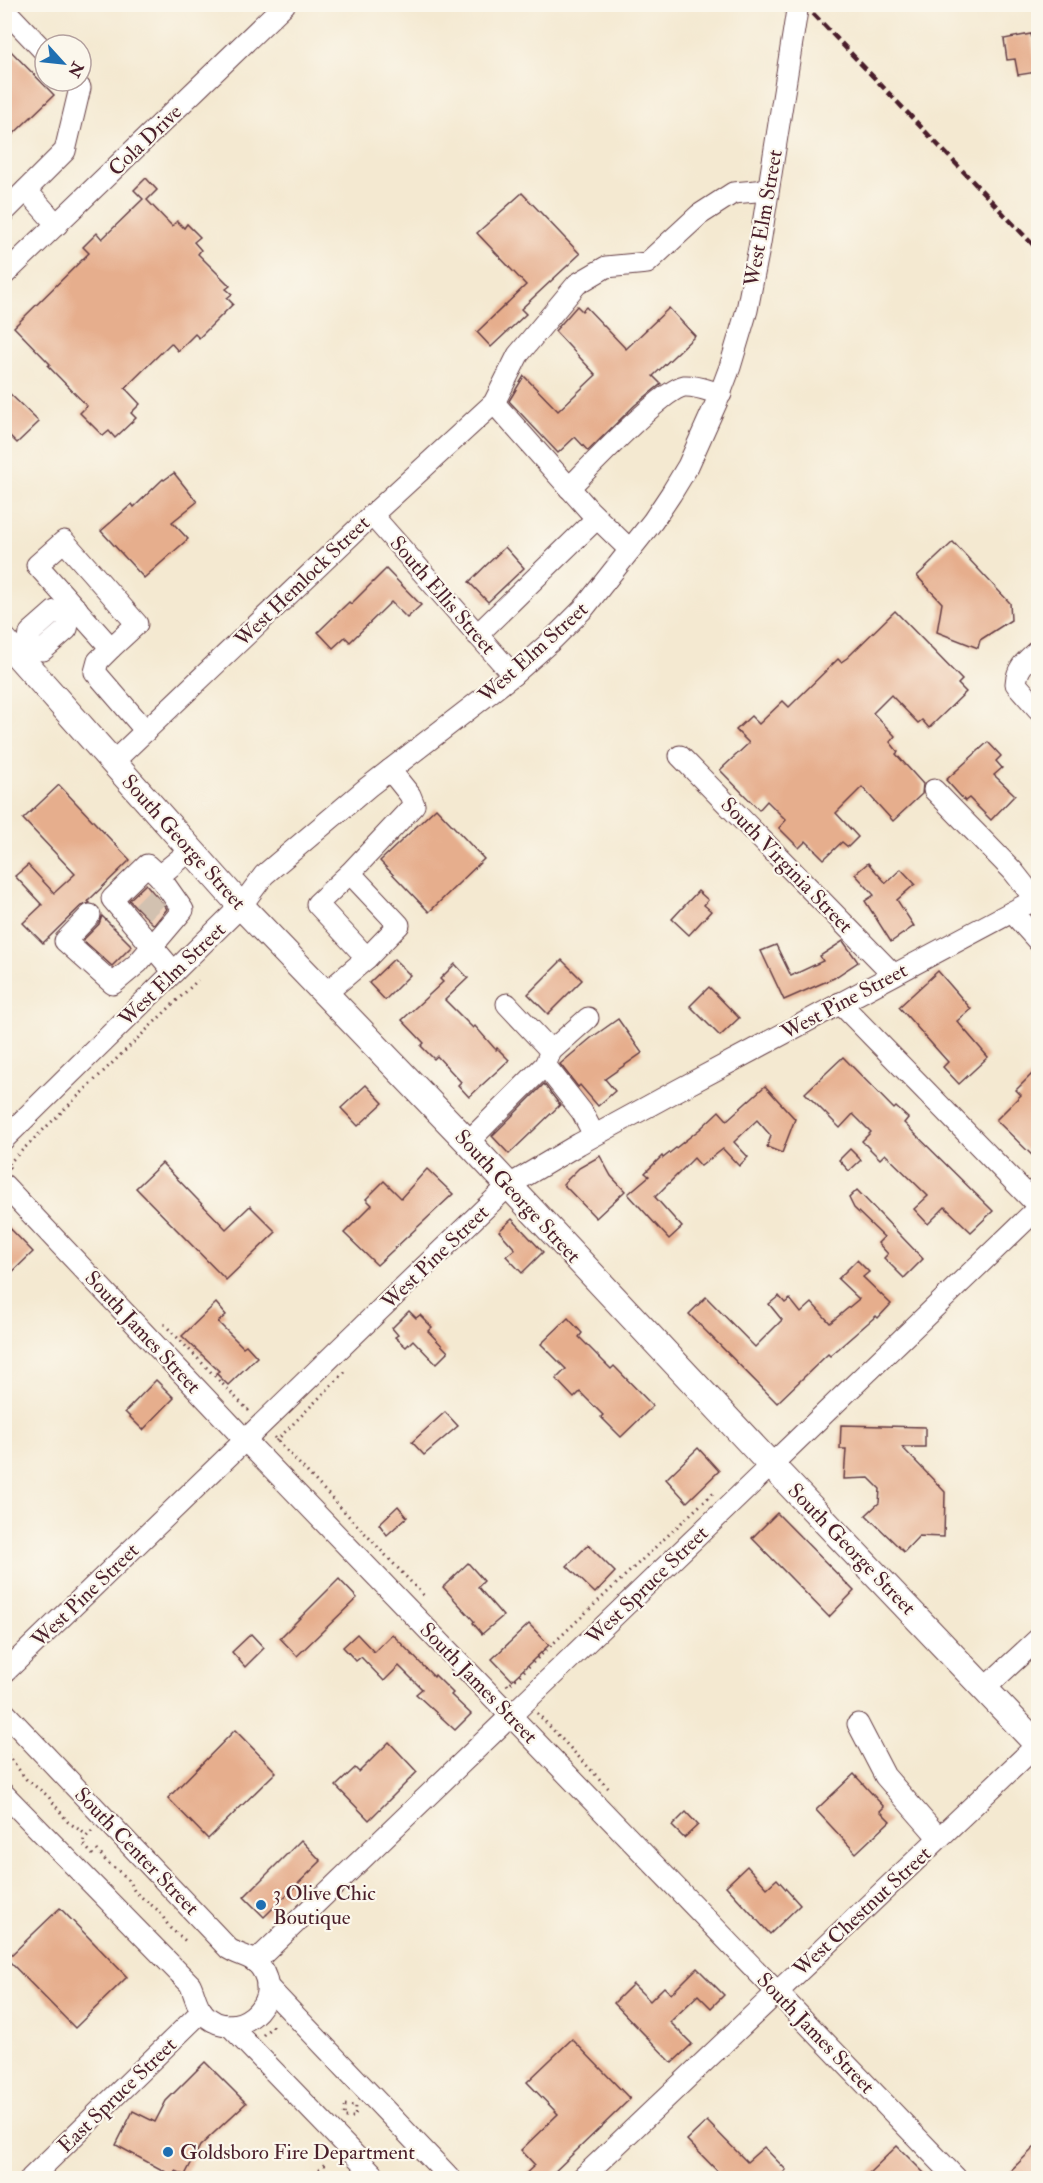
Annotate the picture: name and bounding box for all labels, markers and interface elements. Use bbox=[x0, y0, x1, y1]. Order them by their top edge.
north arrow bbox=[33, 33, 93, 93]
text: N bbox=[63, 58, 88, 81]
street label: Cola Drive bbox=[103, 99, 188, 182]
street label: West Elm Street bbox=[738, 147, 789, 290]
street label: West Hemlock Street bbox=[228, 510, 376, 653]
street label: South Ellis Street bbox=[384, 530, 502, 660]
street label: West Elm Street bbox=[472, 596, 594, 709]
street label: South George Street bbox=[116, 769, 252, 916]
street label: South Virginia Street bbox=[715, 792, 859, 939]
street label: West Elm Street bbox=[112, 916, 232, 1033]
street label: West Pine Street bbox=[776, 957, 912, 1046]
street label: South George Street bbox=[449, 1124, 587, 1269]
street label: West Pine Street bbox=[375, 1199, 495, 1316]
street label: South James Street bbox=[79, 1265, 207, 1400]
street label: South George Street bbox=[782, 1478, 922, 1621]
street label: West Spruce Street bbox=[580, 1520, 714, 1651]
street label: West Pine Street bbox=[25, 1537, 145, 1654]
street label: South James Street bbox=[414, 1617, 544, 1750]
street label: South Center Street bbox=[69, 1781, 205, 1921]
street label: West Chestnut Street bbox=[787, 1840, 937, 1983]
place label: 3 Olive Chic Boutique bbox=[273, 1880, 376, 1931]
marker: 3 Olive Chic Boutique bbox=[254, 1898, 268, 1912]
street label: South James Street bbox=[751, 1967, 881, 2100]
street label: East Spruce Street bbox=[52, 2032, 183, 2159]
place label: Goldsboro Fire Department bbox=[180, 2139, 415, 2166]
marker: Goldsboro Fire Department bbox=[161, 2145, 175, 2159]

